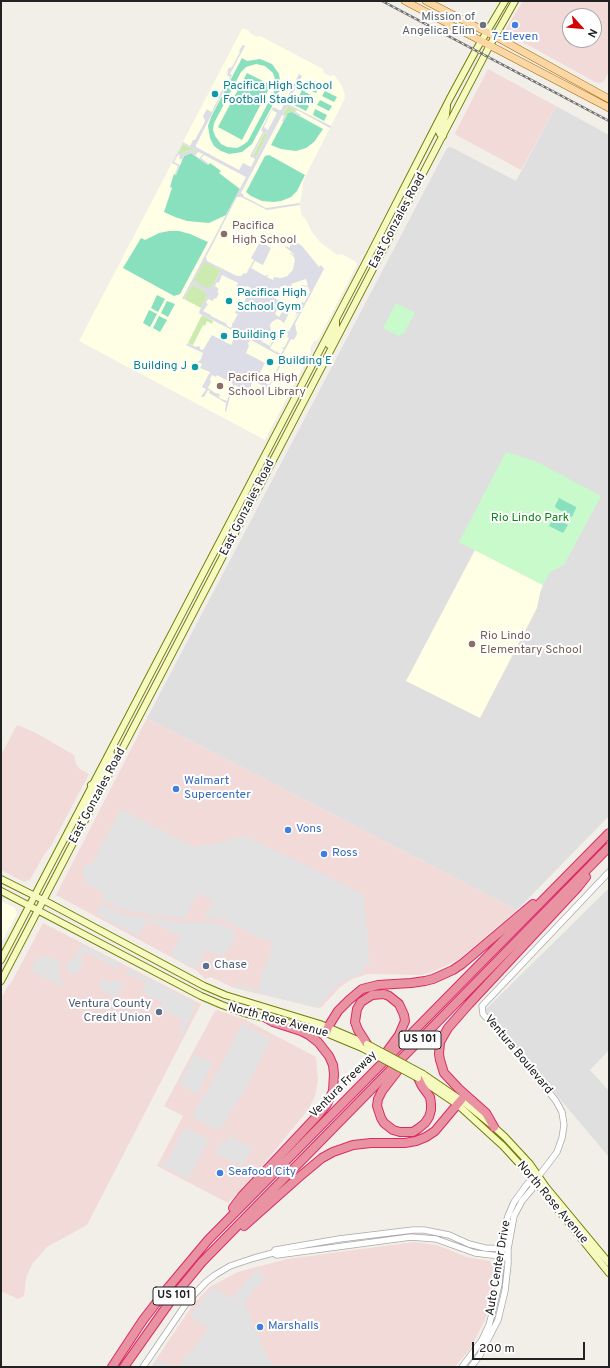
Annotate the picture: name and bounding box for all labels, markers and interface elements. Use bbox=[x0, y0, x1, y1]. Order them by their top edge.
north arrow bbox=[562, 8, 602, 48]
place label: Mission of Angelica Elim bbox=[402, 11, 475, 39]
marker: Mission of Angelica Elim bbox=[478, 20, 488, 30]
marker: 7-Eleven bbox=[510, 20, 520, 30]
text: N bbox=[584, 26, 600, 40]
place label: 7-Eleven bbox=[492, 31, 538, 45]
place label: Pacifica High School Football Stadium bbox=[223, 80, 332, 108]
marker: Pacifica High School Football Stadium bbox=[210, 89, 220, 99]
street label: East Gonzales Road bbox=[367, 171, 429, 271]
place label: Pacifica High School bbox=[232, 220, 296, 248]
marker: Pacifica High School bbox=[219, 229, 229, 239]
place label: Pacifica High School Gym bbox=[237, 287, 307, 315]
marker: Pacifica High School Gym bbox=[224, 296, 234, 306]
place label: Building F bbox=[232, 329, 286, 343]
marker: Building F bbox=[219, 331, 229, 341]
place label: Building E bbox=[278, 355, 332, 369]
marker: Building E bbox=[265, 357, 275, 367]
place label: Building J bbox=[133, 360, 187, 374]
marker: Building J bbox=[190, 362, 200, 372]
place label: Pacifica High School Library bbox=[228, 372, 306, 400]
marker: Pacifica High School Library bbox=[215, 381, 225, 391]
street label: East Gonzales Road bbox=[218, 457, 278, 559]
park label: Rio Lindo Park bbox=[491, 512, 569, 526]
place label: Rio Lindo Elementary School bbox=[480, 630, 582, 658]
marker: Rio Lindo Elementary School bbox=[467, 639, 477, 649]
street label: East Gonzales Road bbox=[67, 746, 129, 846]
place label: Walmart Supercenter bbox=[184, 775, 251, 803]
marker: Walmart Supercenter bbox=[171, 784, 181, 794]
place label: Vons bbox=[296, 823, 322, 837]
marker: Vons bbox=[283, 825, 293, 835]
place label: Ross bbox=[332, 847, 358, 861]
marker: Ross bbox=[319, 849, 329, 859]
place label: Chase bbox=[214, 959, 247, 973]
marker: Chase bbox=[201, 961, 211, 971]
place label: Ventura County Credit Union bbox=[68, 998, 151, 1026]
street label: North Rose Avenue bbox=[226, 1001, 330, 1041]
marker: Ventura County Credit Union bbox=[154, 1007, 164, 1017]
street label: Ventura Boulevard bbox=[481, 1013, 555, 1097]
road number: US 101 bbox=[399, 1031, 441, 1049]
street label: Ventura Freeway bbox=[308, 1049, 380, 1121]
street label: North Rose Avenue bbox=[513, 1159, 591, 1247]
place label: Seafood City bbox=[228, 1166, 296, 1180]
marker: Seafood City bbox=[215, 1168, 225, 1178]
street label: Auto Center Drive bbox=[484, 1219, 514, 1317]
road number: US 101 bbox=[153, 1287, 195, 1305]
place label: Marshalls bbox=[268, 1320, 319, 1334]
marker: Marshalls bbox=[255, 1322, 265, 1332]
scale bar bbox=[474, 1334, 587, 1360]
text: 200 m bbox=[479, 1341, 515, 1357]

